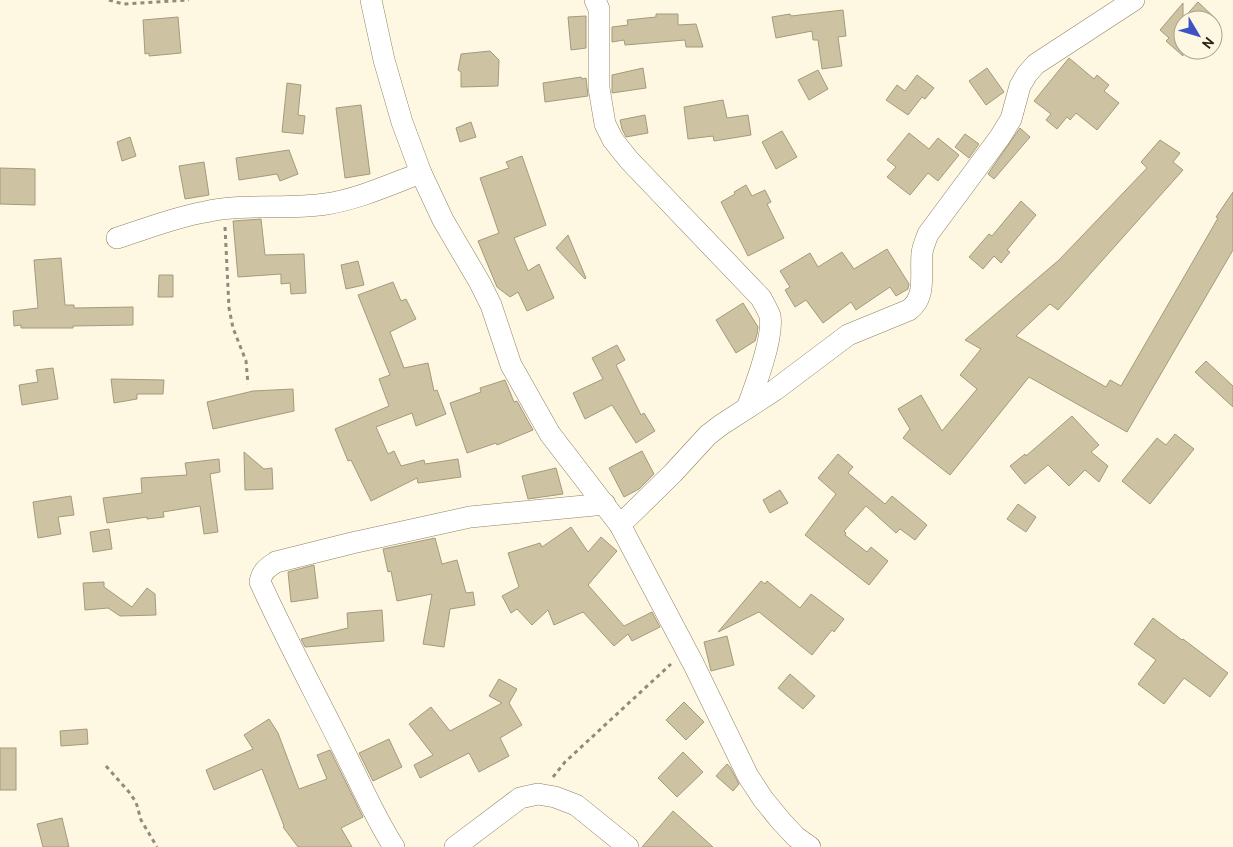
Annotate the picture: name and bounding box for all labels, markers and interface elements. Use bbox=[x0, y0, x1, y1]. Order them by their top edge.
north arrow bbox=[1173, 10, 1223, 60]
text: N bbox=[1198, 34, 1218, 52]

